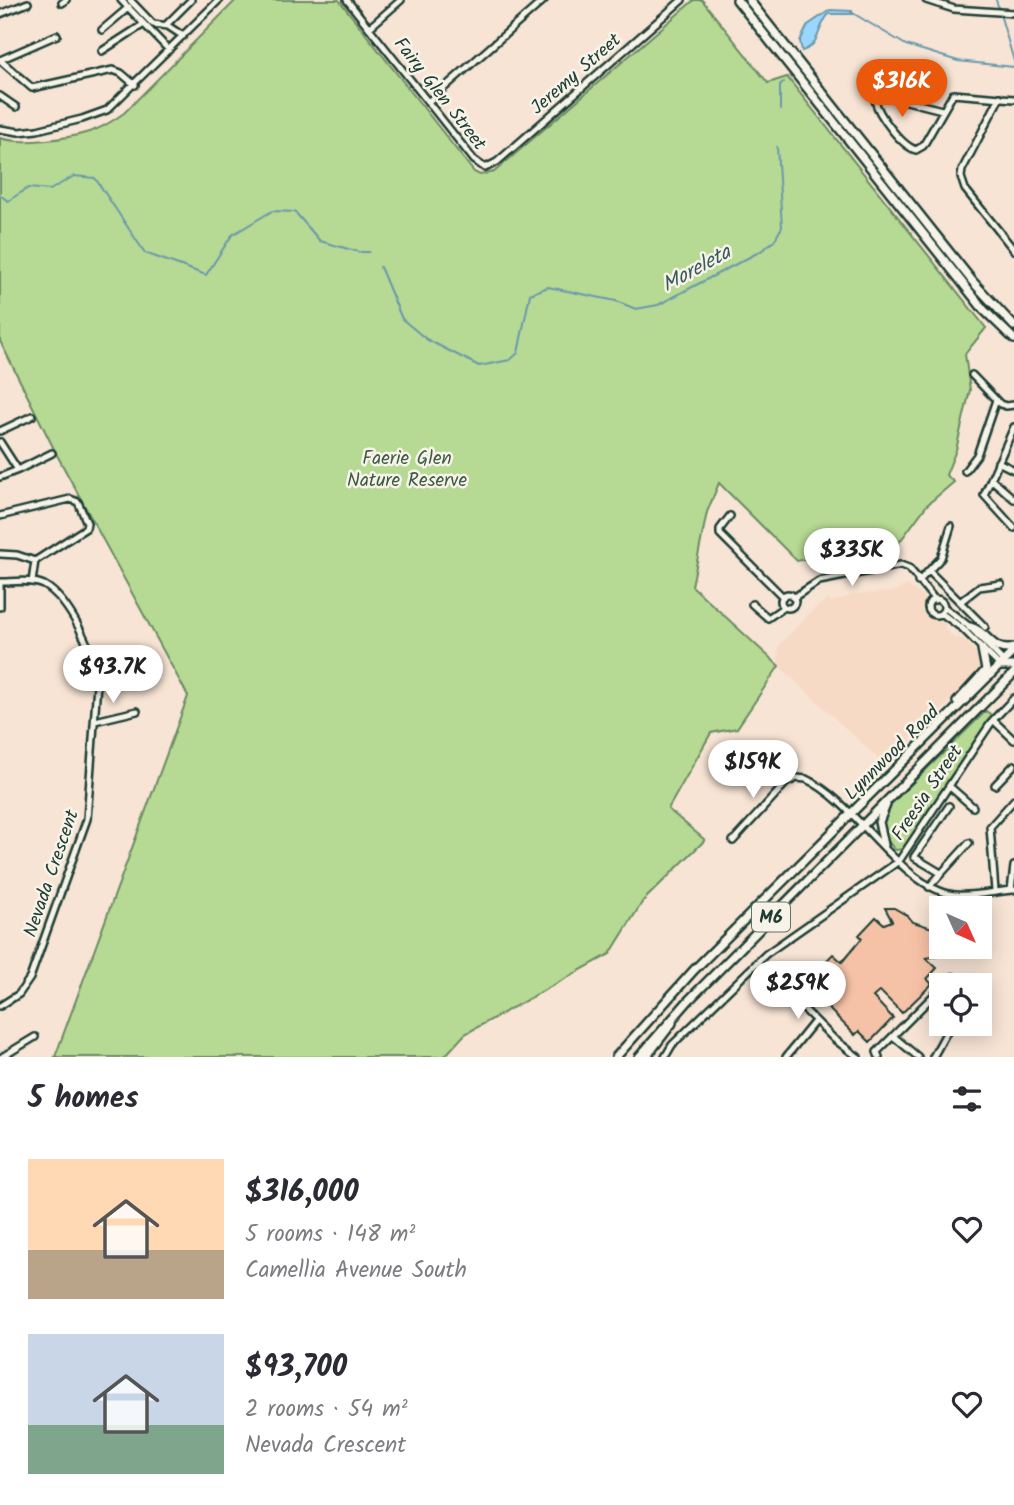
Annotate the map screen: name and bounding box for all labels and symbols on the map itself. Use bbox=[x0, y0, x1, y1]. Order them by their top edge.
street label: Jeremy Street bbox=[524, 26, 629, 123]
street label: Fairy Glen Street bbox=[385, 31, 494, 158]
pin: $316K bbox=[853, 60, 951, 119]
water label: Moreleta bbox=[656, 236, 739, 302]
park label: Faerie Glen Nature Reserve bbox=[347, 444, 467, 496]
pin: $335K bbox=[803, 528, 901, 588]
pin: $93.7K bbox=[56, 646, 170, 705]
street label: Lynnwood Road bbox=[838, 698, 947, 808]
street label: Freesia Street bbox=[884, 738, 971, 847]
pin: $159K bbox=[704, 740, 802, 800]
street label: Nevada Crescent bbox=[16, 805, 88, 941]
north arrow bbox=[929, 896, 992, 959]
road number: M6 bbox=[752, 902, 790, 932]
pin: $259K bbox=[749, 962, 847, 1021]

